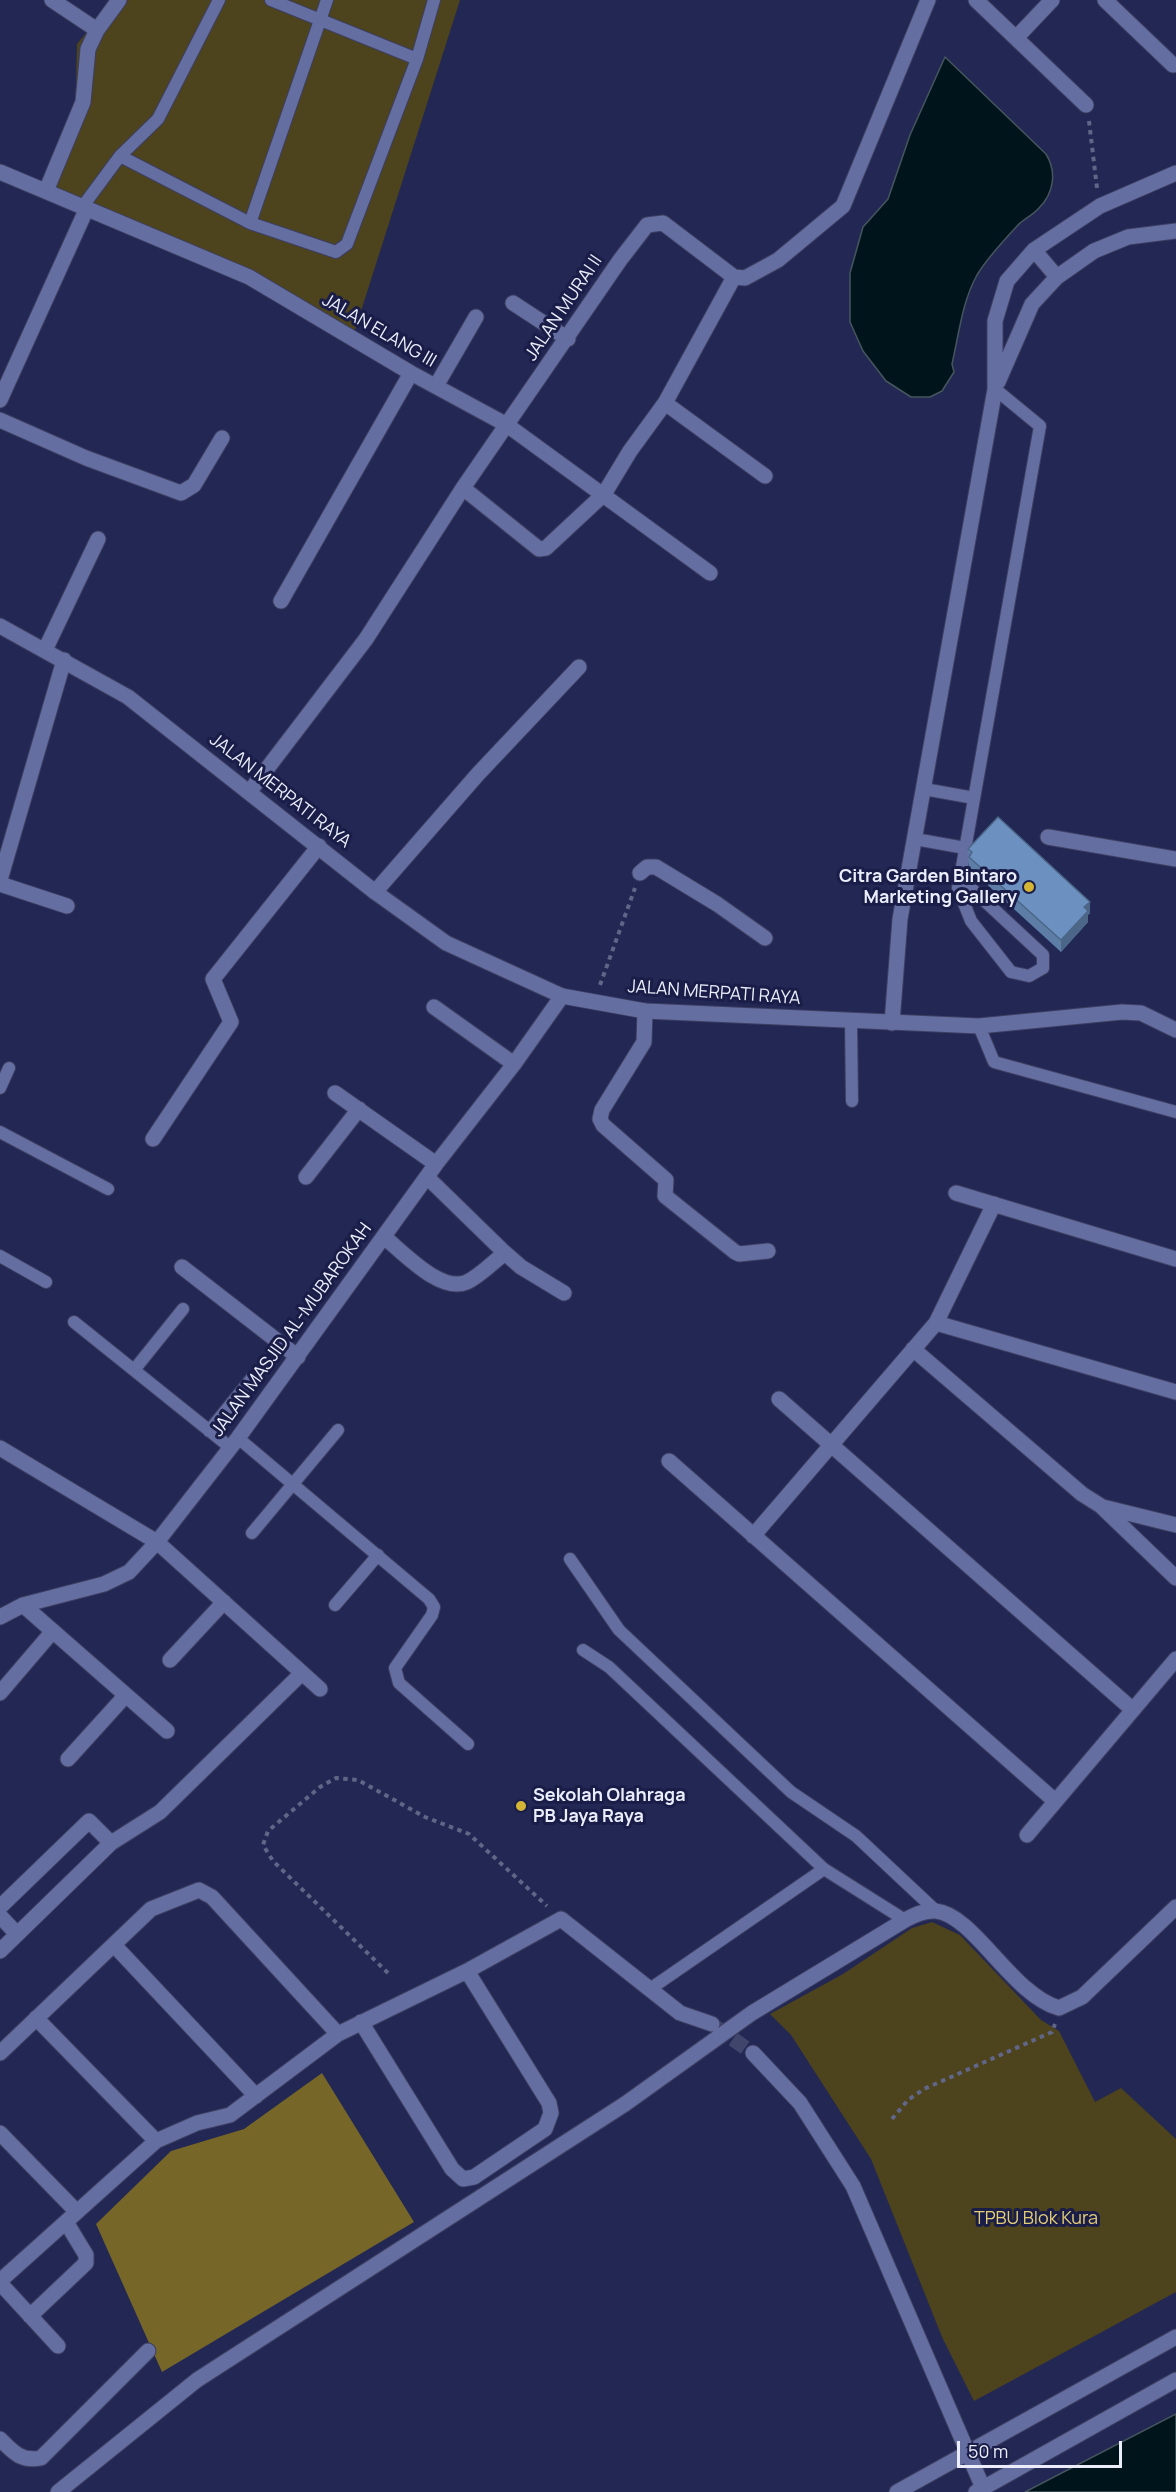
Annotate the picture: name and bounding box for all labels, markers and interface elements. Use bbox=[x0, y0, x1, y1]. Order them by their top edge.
street label: JALAN MURAI II bbox=[521, 251, 607, 365]
street label: JALAN ELANG III bbox=[318, 290, 440, 372]
street label: JALAN MERPATI RAYA bbox=[205, 729, 355, 853]
place label: Citra Garden Bintaro Marketing Gallery bbox=[839, 866, 1017, 908]
marker: Citra Garden Bintaro Marketing Gallery bbox=[1022, 880, 1036, 894]
street label: JALAN MERPATI RAYA bbox=[627, 976, 801, 1010]
street label: JALAN MASJID AL-MUBAROKAH bbox=[207, 1219, 377, 1441]
place label: Sekolah Olahraga PB Jaya Raya bbox=[533, 1785, 686, 1828]
marker: Sekolah Olahraga PB Jaya Raya bbox=[514, 1799, 528, 1813]
park label: TPBU Blok Kura bbox=[974, 2208, 1098, 2230]
scale bar bbox=[960, 2429, 1125, 2467]
text: 50 m bbox=[968, 2439, 1008, 2463]

